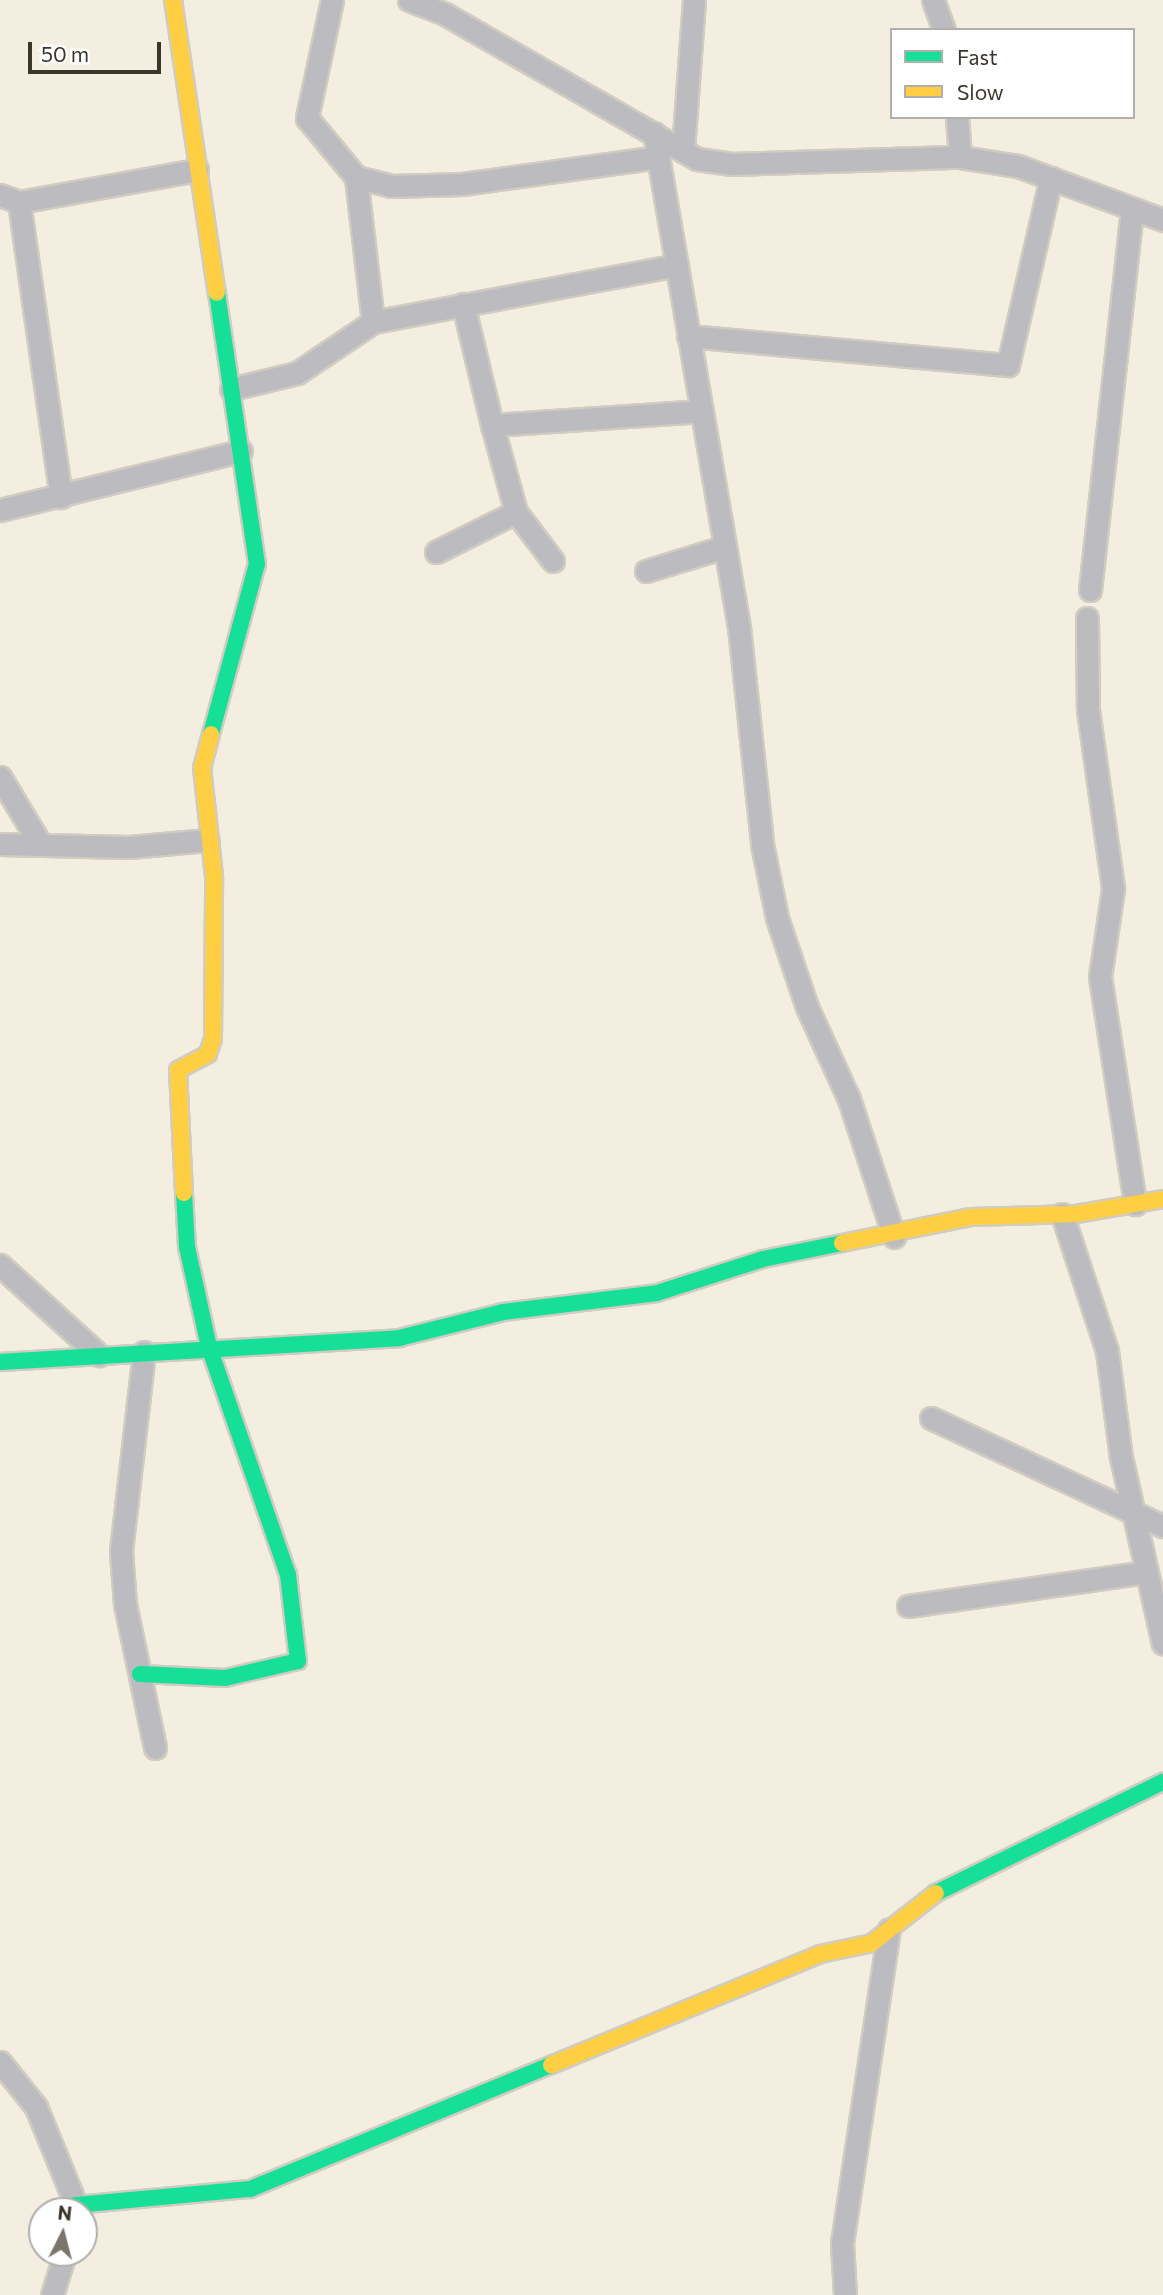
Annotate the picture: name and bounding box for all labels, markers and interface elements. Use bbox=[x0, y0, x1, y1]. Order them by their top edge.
scale bar bbox=[32, 28, 164, 72]
legend bbox=[890, 28, 1135, 119]
text: 50 m bbox=[41, 41, 89, 66]
text: Fast bbox=[957, 44, 998, 69]
text: Slow bbox=[957, 79, 1004, 104]
north arrow bbox=[28, 2197, 98, 2267]
text: N bbox=[57, 2200, 73, 2225]

